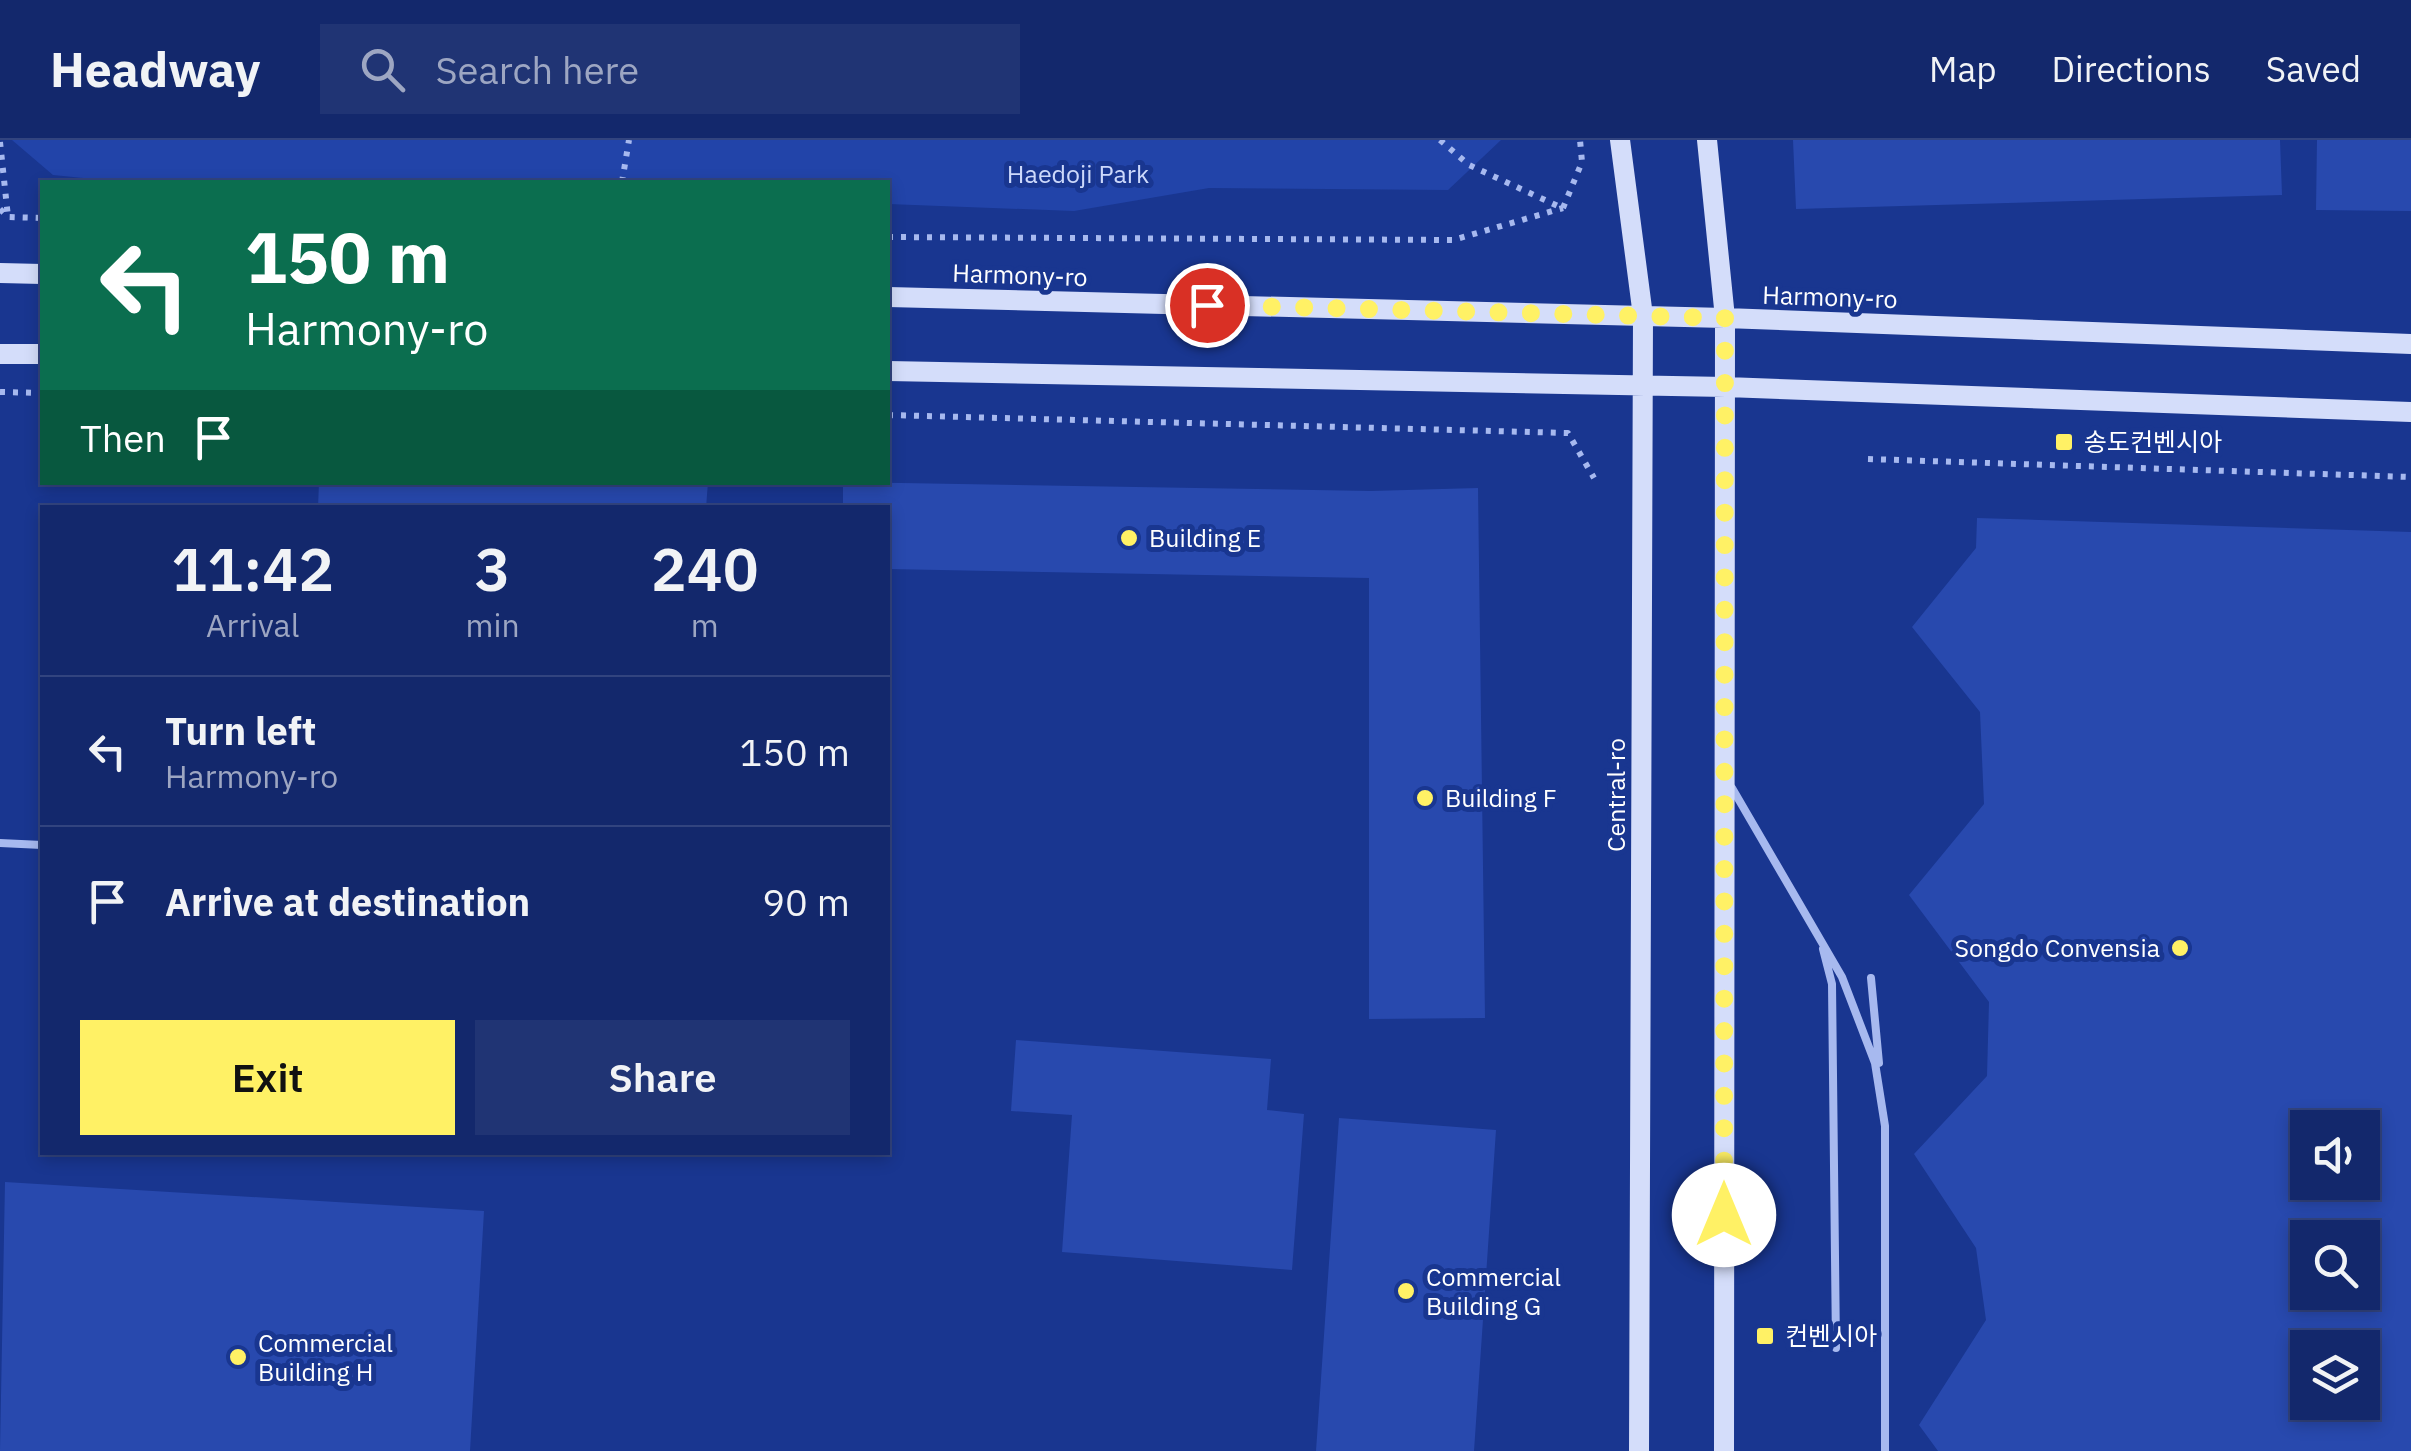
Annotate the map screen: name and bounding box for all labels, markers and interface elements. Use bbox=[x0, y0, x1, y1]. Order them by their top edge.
search box bbox=[320, 24, 1020, 114]
text: Headway bbox=[50, 38, 260, 100]
icon: search bbox=[355, 42, 410, 97]
text: Search here bbox=[435, 45, 639, 94]
text: Map bbox=[1929, 46, 1997, 92]
text: Directions bbox=[2052, 46, 2211, 92]
text: Saved bbox=[2266, 46, 2361, 92]
park label: Haedoji Park bbox=[1007, 157, 1149, 190]
text: 150 m bbox=[245, 211, 450, 302]
icon: left bbox=[80, 220, 210, 350]
street label: Harmony-ro bbox=[952, 256, 1088, 293]
pin bbox=[1165, 263, 1250, 348]
icon: arrive bbox=[1180, 278, 1235, 333]
street label: Harmony-ro bbox=[1762, 278, 1898, 315]
text: Harmony-ro bbox=[245, 299, 489, 357]
icon: arrive bbox=[186, 410, 241, 465]
text: Then bbox=[80, 413, 166, 462]
place label: 송도컨벤시아 bbox=[2084, 425, 2222, 458]
marker: 송도컨벤시아 bbox=[2053, 431, 2075, 453]
place label: Building E bbox=[1149, 521, 1261, 554]
marker: Building E bbox=[1118, 527, 1140, 549]
text: 11:42 bbox=[171, 529, 334, 608]
text: 3 bbox=[475, 529, 511, 608]
text: 240 bbox=[651, 529, 759, 608]
text: Arrival bbox=[206, 604, 299, 646]
text: min bbox=[465, 604, 520, 646]
text: m bbox=[691, 604, 719, 646]
text: Turn left bbox=[165, 706, 316, 755]
icon: left bbox=[80, 724, 135, 779]
text: 150 m bbox=[739, 727, 850, 776]
street label: Central-ro bbox=[1599, 738, 1632, 852]
text: Harmony-ro bbox=[165, 755, 338, 797]
place label: Building F bbox=[1445, 781, 1557, 814]
marker: Building F bbox=[1414, 787, 1436, 809]
icon: arrive bbox=[80, 874, 135, 929]
text: Arrive at destination bbox=[165, 877, 530, 926]
text: 90 m bbox=[762, 877, 850, 926]
place label: Songdo Convensia bbox=[1954, 931, 2160, 964]
marker: Songdo Convensia bbox=[2169, 937, 2191, 959]
button: Exit bbox=[80, 1020, 455, 1135]
button: Share bbox=[475, 1020, 850, 1135]
map controls bbox=[2290, 1110, 2380, 1420]
button: sound bbox=[2290, 1110, 2380, 1200]
position arrow bbox=[1672, 1163, 1776, 1267]
button: search bbox=[2290, 1220, 2380, 1310]
place label: Commercial Building G bbox=[1426, 1260, 1561, 1322]
marker: Commercial Building G bbox=[1395, 1280, 1417, 1302]
place label: 컨벤시아 bbox=[1785, 1319, 1877, 1352]
marker: 컨벤시아 bbox=[1754, 1325, 1776, 1347]
place label: Commercial Building H bbox=[258, 1326, 393, 1388]
button: layers bbox=[2290, 1330, 2380, 1420]
marker: Commercial Building H bbox=[227, 1346, 249, 1368]

